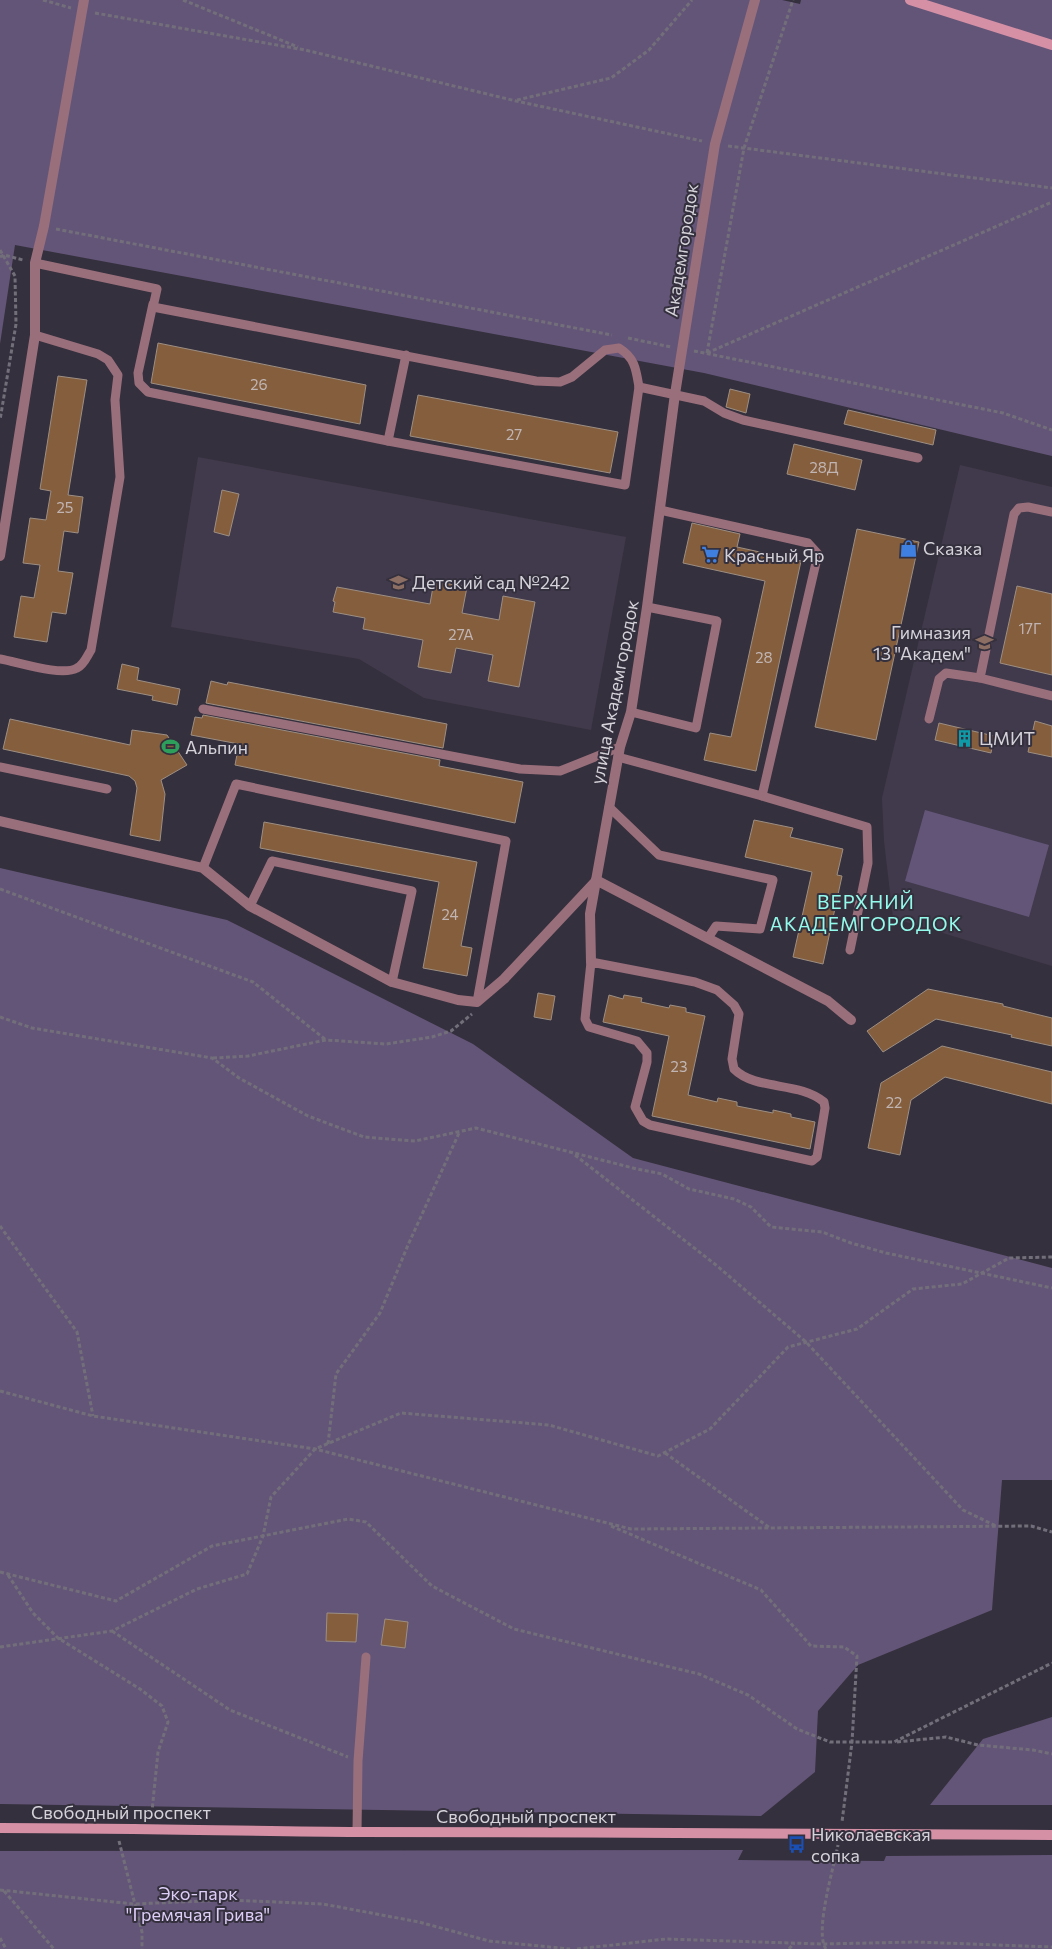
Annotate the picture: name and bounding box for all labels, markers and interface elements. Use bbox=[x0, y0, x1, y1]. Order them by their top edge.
street label: Академгородок bbox=[660, 181, 702, 318]
house number: 26 bbox=[250, 375, 268, 393]
house number: 27 bbox=[506, 425, 522, 443]
house number: 28Д bbox=[809, 458, 839, 476]
house number: 25 bbox=[57, 498, 73, 516]
place label: Сказка bbox=[923, 537, 982, 559]
shop icon: Сказка bbox=[899, 538, 919, 558]
place label: Красный Яр bbox=[724, 544, 824, 566]
supermarket icon: Красный Яр bbox=[700, 545, 720, 565]
place label: Детский сад №242 bbox=[412, 571, 570, 593]
school or university icon: Детский сад №242 bbox=[388, 572, 408, 592]
street label: улица Академгородок bbox=[585, 598, 643, 786]
house number: 17Г bbox=[1019, 619, 1041, 637]
place label: Гимназия 13 "Академ" bbox=[873, 621, 971, 664]
house number: 27А bbox=[448, 625, 474, 643]
school or university icon: Гимназия 13 "Академ" bbox=[975, 632, 995, 652]
house number: 28 bbox=[755, 648, 773, 666]
place label: ЦМИТ bbox=[979, 727, 1035, 749]
building icon: ЦМИТ bbox=[955, 728, 975, 748]
place label: Альпин bbox=[185, 736, 248, 758]
sports icon: Альпин bbox=[161, 737, 181, 757]
district label: ВЕРХНИЙ АКАДЕМГОРОДОК bbox=[770, 890, 962, 935]
house number: 24 bbox=[441, 905, 459, 923]
house number: 23 bbox=[671, 1057, 687, 1075]
house number: 22 bbox=[886, 1093, 902, 1111]
street label: Свободный проспект bbox=[31, 1801, 212, 1823]
street label: Свободный проспект bbox=[436, 1805, 617, 1827]
place label: Николаевская сопка bbox=[811, 1823, 931, 1866]
bus stop icon: Николаевская сопка bbox=[787, 1834, 807, 1854]
park label: Эко-парк "Гремячая Грива" bbox=[126, 1882, 270, 1925]

